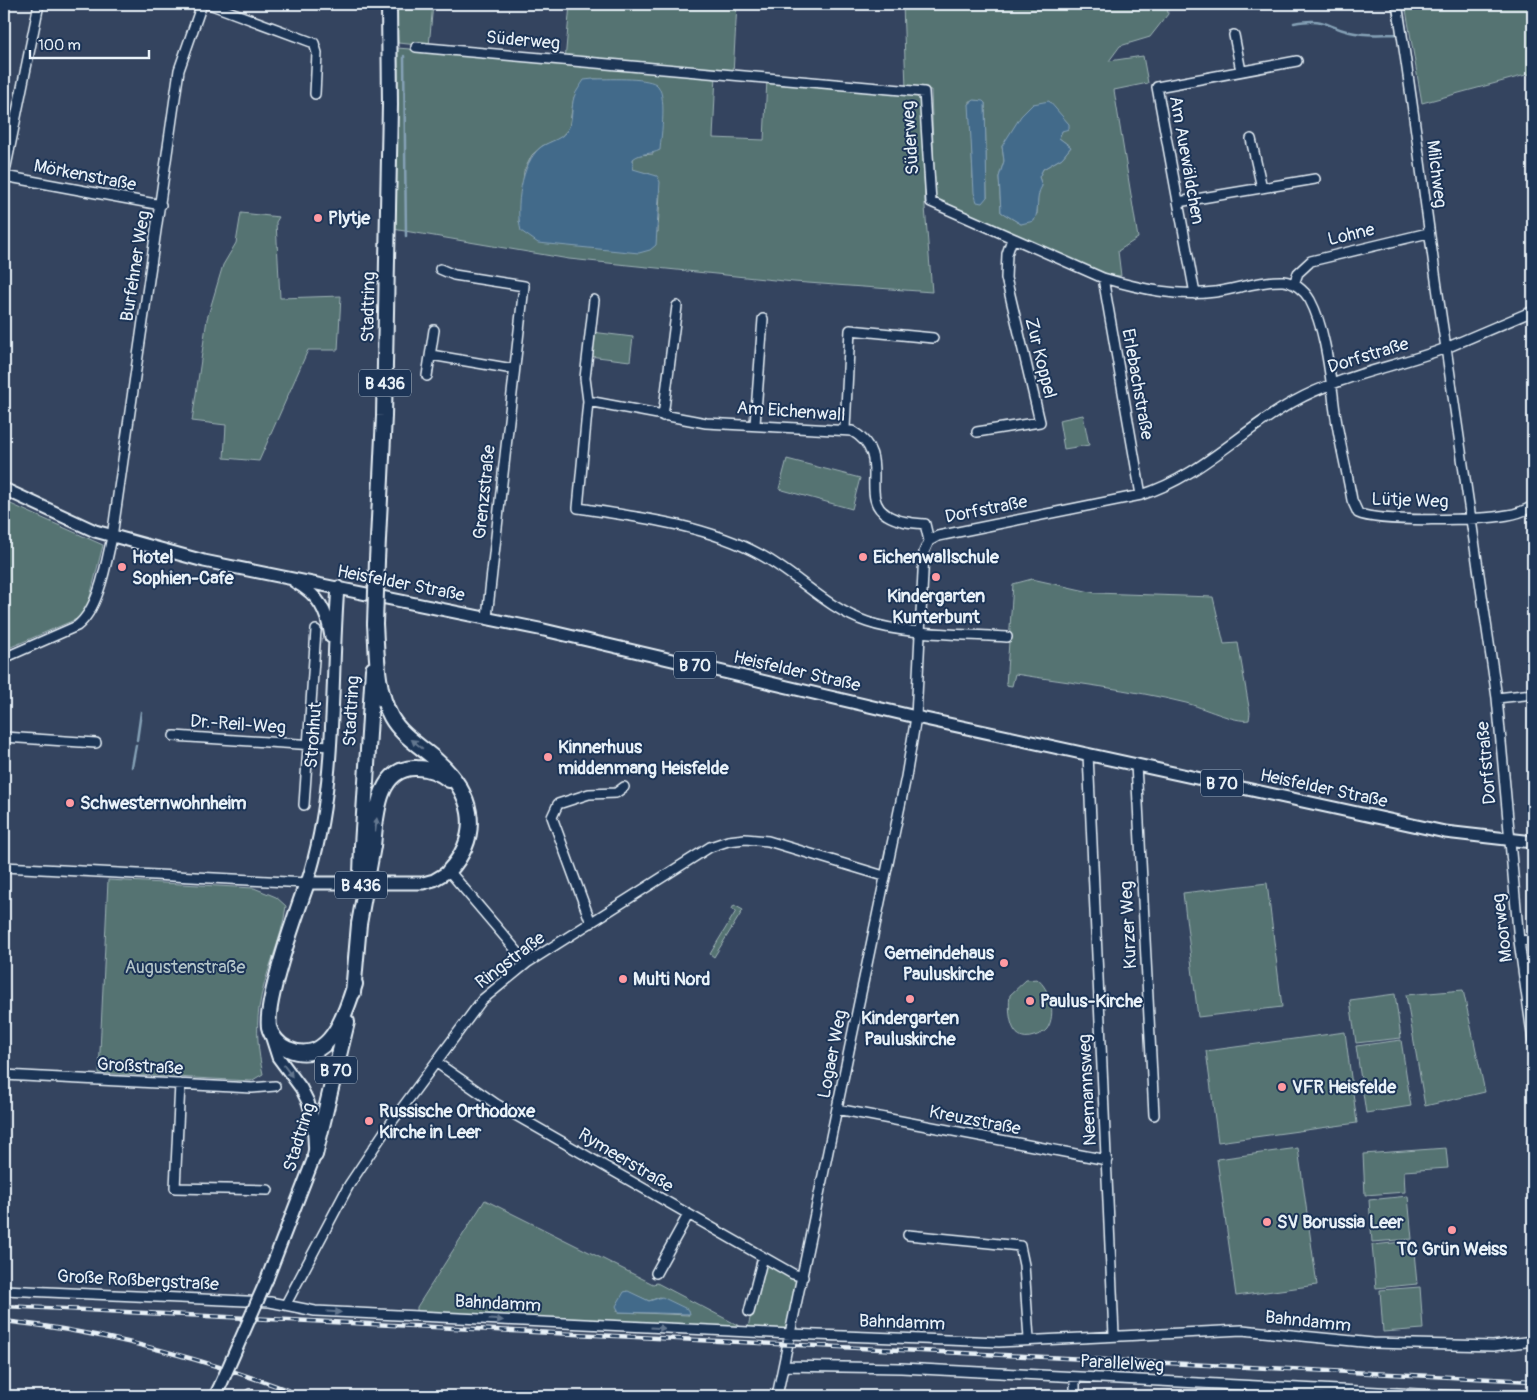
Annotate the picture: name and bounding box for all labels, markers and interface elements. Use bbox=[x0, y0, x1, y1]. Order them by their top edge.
street label: Süderweg bbox=[485, 26, 561, 55]
scale bar bbox=[30, 28, 149, 60]
text: 100 m bbox=[38, 36, 81, 55]
street label: Am Auewäldchen bbox=[1164, 94, 1209, 226]
street label: Süderweg bbox=[896, 100, 925, 176]
street label: Milchweg bbox=[1421, 139, 1452, 209]
street label: Mörkenstraße bbox=[32, 154, 138, 197]
place label: Plytje bbox=[328, 207, 371, 230]
street label: Burfehner Weg bbox=[115, 209, 156, 323]
marker: Plytje bbox=[312, 212, 324, 224]
street label: Lohne bbox=[1325, 218, 1377, 251]
street label: Stadtring bbox=[356, 271, 381, 343]
street label: Zur Koppel bbox=[1019, 315, 1062, 401]
street label: Erlebachstraße bbox=[1116, 327, 1159, 442]
street label: Dorfstraße bbox=[1325, 332, 1412, 379]
road number: B 436 bbox=[359, 369, 411, 396]
street label: Am Eichenwall bbox=[736, 396, 846, 427]
street label: Grenzstraße bbox=[468, 444, 501, 540]
street label: Lütje Weg bbox=[1371, 488, 1449, 513]
street label: Dorfstraße bbox=[943, 490, 1029, 529]
place label: Hotel Sophien-Cafe bbox=[132, 546, 235, 590]
place label: Eichenwallschule bbox=[873, 546, 1000, 569]
marker: Eichenwallschule bbox=[857, 551, 869, 563]
street label: Heisfelder Straße bbox=[335, 560, 467, 607]
marker: Hotel Sophien-Cafe bbox=[116, 561, 128, 573]
marker: Kindergarten Kunterbunt bbox=[930, 571, 942, 583]
place label: Kindergarten Kunterbunt bbox=[887, 585, 985, 629]
street label: Heisfelder Straße bbox=[731, 646, 863, 697]
road number: B 70 bbox=[674, 652, 716, 678]
street label: Stadtring bbox=[338, 675, 365, 747]
street label: Strohhut bbox=[300, 700, 327, 769]
street label: Dr.-Reil-Weg bbox=[189, 710, 287, 739]
street label: Dorfstraße bbox=[1471, 720, 1502, 806]
place label: Kinnerhuus middenmang Heisfelde bbox=[558, 736, 730, 780]
one-way arrow bbox=[411, 739, 424, 750]
marker: Kinnerhuus middenmang Heisfelde bbox=[542, 751, 554, 763]
street label: Heisfelder Straße bbox=[1258, 764, 1390, 813]
road number: B 70 bbox=[1201, 770, 1243, 796]
place label: Schwesternwohnheim bbox=[80, 792, 246, 815]
marker: Schwesternwohnheim bbox=[64, 797, 76, 809]
one-way arrow bbox=[372, 816, 380, 832]
road number: B 436 bbox=[335, 872, 387, 898]
street label: Kurzer Weg bbox=[1115, 880, 1142, 970]
street label: Moorweg bbox=[1487, 892, 1518, 963]
street label: Ringstraße bbox=[471, 927, 550, 994]
place label: Gemeindehaus Pauluskirche bbox=[884, 942, 995, 986]
park label: Augustenstraße bbox=[125, 956, 245, 979]
marker: Gemeindehaus Pauluskirche bbox=[998, 957, 1010, 969]
place label: Multi Nord bbox=[633, 968, 711, 991]
marker: Multi Nord bbox=[617, 973, 629, 985]
place label: Paulus-Kirche bbox=[1040, 990, 1143, 1013]
marker: Kindergarten Pauluskirche bbox=[904, 993, 916, 1005]
marker: Paulus-Kirche bbox=[1024, 995, 1036, 1007]
place label: Kindergarten Pauluskirche bbox=[861, 1007, 959, 1051]
street label: Logaer Weg bbox=[813, 1008, 852, 1100]
street label: Neemannsweg bbox=[1073, 1034, 1102, 1146]
street label: Großstraße bbox=[96, 1053, 184, 1080]
road number: B 70 bbox=[315, 1056, 357, 1084]
one-way arrow bbox=[283, 1064, 293, 1078]
place label: VFR Heisfelde bbox=[1292, 1076, 1397, 1099]
marker: VFR Heisfelde bbox=[1276, 1081, 1288, 1093]
street label: Stadtring bbox=[278, 1100, 321, 1174]
place label: Russische Orthodoxe Kirche in Leer bbox=[379, 1100, 536, 1144]
street label: Kreuzstraße bbox=[927, 1100, 1023, 1141]
marker: Russische Orthodoxe Kirche in Leer bbox=[363, 1115, 375, 1127]
street label: Rymeerstraße bbox=[574, 1123, 678, 1198]
place label: SV Borussia Leer bbox=[1277, 1211, 1404, 1234]
marker: SV Borussia Leer bbox=[1261, 1216, 1273, 1228]
marker: TC Grün Weiss bbox=[1446, 1224, 1458, 1236]
place label: TC Grün Weiss bbox=[1396, 1238, 1508, 1261]
street label: Große Roßbergstraße bbox=[56, 1265, 220, 1296]
street label: Bahndamm bbox=[454, 1290, 542, 1317]
street label: Bahndamm bbox=[1264, 1306, 1352, 1337]
one-way arrow bbox=[326, 1308, 342, 1316]
street label: Bahndamm bbox=[858, 1309, 946, 1335]
one-way arrow bbox=[488, 1316, 504, 1324]
one-way arrow bbox=[650, 1324, 666, 1332]
street label: Parallelweg bbox=[1079, 1350, 1165, 1377]

